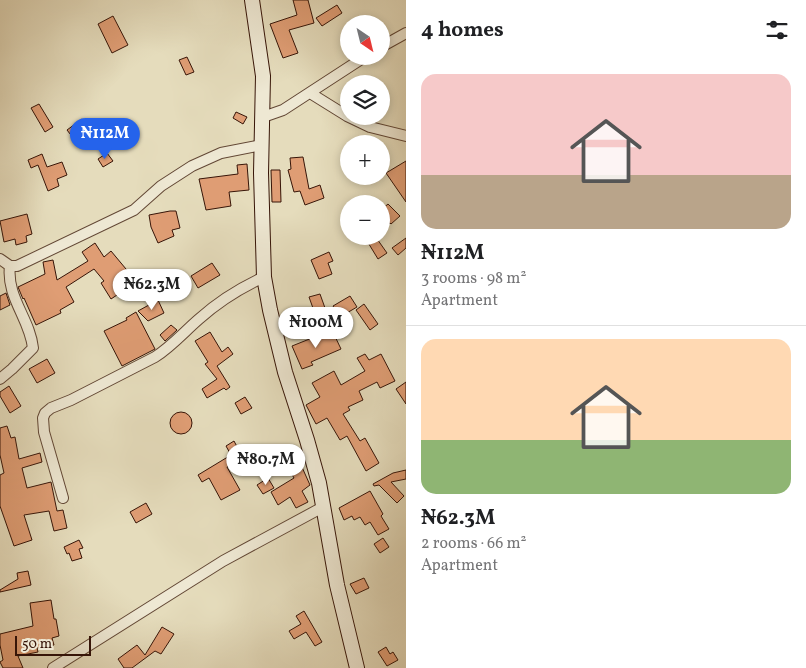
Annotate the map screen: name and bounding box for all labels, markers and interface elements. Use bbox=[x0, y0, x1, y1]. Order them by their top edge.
north arrow bbox=[340, 15, 390, 65]
map controls bbox=[340, 15, 390, 245]
text: 4 homes bbox=[421, 16, 504, 45]
icon: filters bbox=[763, 16, 791, 44]
button: layers bbox=[340, 75, 390, 125]
icon: home bbox=[561, 106, 651, 196]
pin: ₦112M bbox=[70, 118, 140, 160]
text: ₦112M bbox=[81, 123, 129, 145]
button: + bbox=[340, 135, 390, 185]
button: − bbox=[340, 195, 390, 245]
text: ₦112M bbox=[421, 239, 484, 268]
pin: ₦62.3M bbox=[111, 268, 193, 311]
text: 3 rooms · 98 m² bbox=[421, 268, 526, 290]
text: ₦62.3M bbox=[124, 274, 180, 296]
text: Apartment bbox=[421, 290, 498, 312]
pin: ₦100M bbox=[281, 306, 351, 349]
text: ₦100M bbox=[289, 312, 343, 334]
icon: home bbox=[561, 372, 651, 462]
pin: ₦80.7M bbox=[225, 444, 307, 486]
text: ₦80.7M bbox=[237, 449, 295, 471]
text: ₦62.3M bbox=[421, 504, 495, 533]
text: 2 rooms · 66 m² bbox=[421, 533, 527, 555]
text: Apartment bbox=[421, 555, 498, 577]
scale bar bbox=[15, 633, 91, 656]
text: 50 m bbox=[22, 635, 52, 654]

